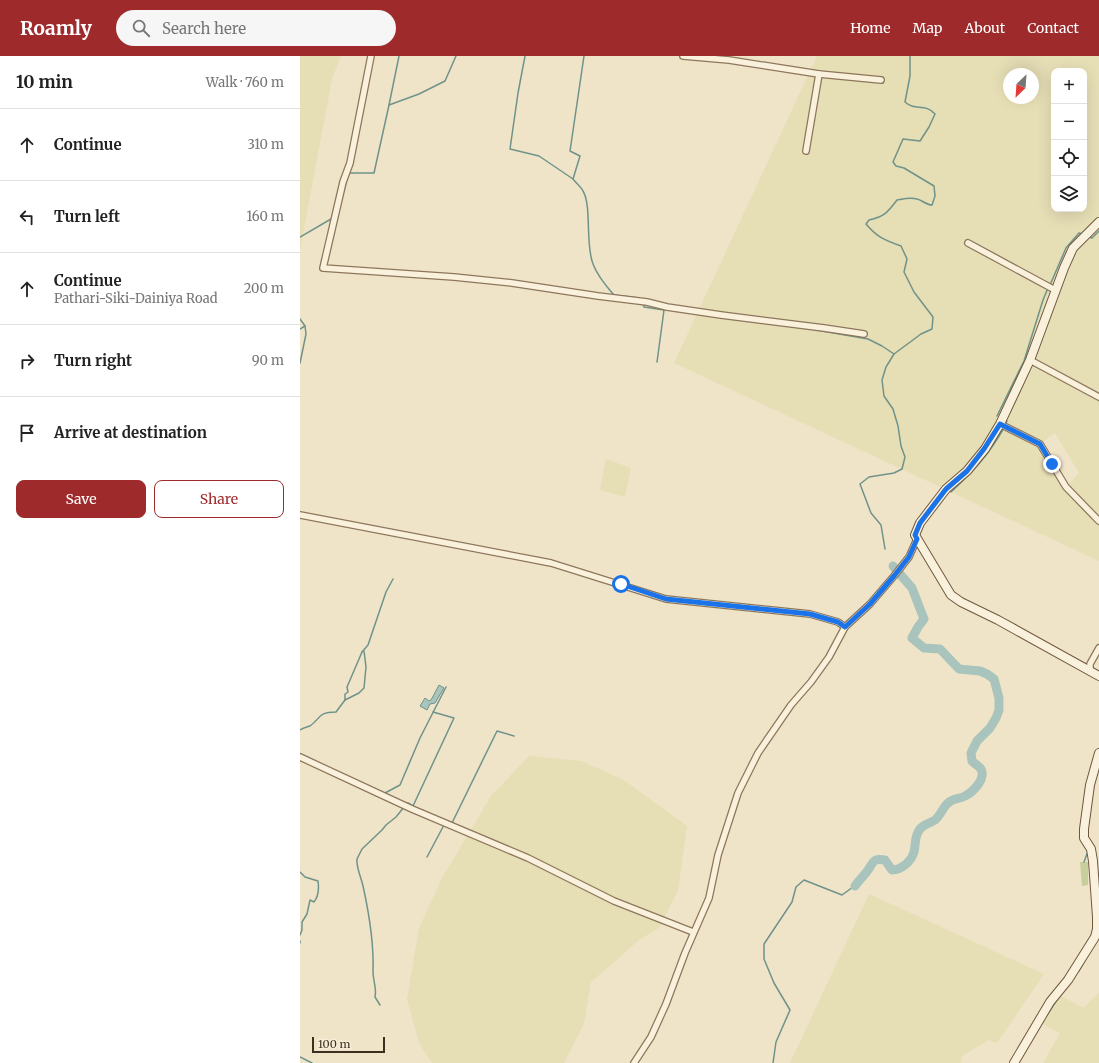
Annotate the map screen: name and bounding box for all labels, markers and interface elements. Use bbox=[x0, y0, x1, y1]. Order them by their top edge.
search box bbox=[116, 10, 396, 46]
text: Roamly bbox=[20, 16, 92, 40]
icon: search bbox=[130, 17, 152, 39]
text: Search here bbox=[162, 19, 246, 38]
text: Home bbox=[850, 19, 891, 37]
text: Map bbox=[913, 19, 942, 37]
text: About bbox=[964, 19, 1005, 37]
text: Contact bbox=[1027, 19, 1079, 37]
north arrow bbox=[1003, 68, 1039, 104]
map controls bbox=[1051, 68, 1087, 212]
button: + bbox=[1051, 68, 1087, 104]
text: 10 min bbox=[16, 71, 73, 93]
text: Walk · 760 m bbox=[206, 74, 284, 91]
button: − bbox=[1051, 104, 1087, 140]
icon: ahead bbox=[16, 134, 38, 156]
text: Continue bbox=[54, 135, 122, 154]
text: 310 m bbox=[247, 136, 284, 153]
button: locate bbox=[1051, 140, 1087, 176]
button: layers bbox=[1051, 176, 1087, 212]
icon: left bbox=[16, 206, 38, 228]
text: Turn left bbox=[54, 207, 120, 226]
text: 160 m bbox=[246, 208, 284, 225]
text: Continue bbox=[54, 271, 122, 290]
icon: ahead bbox=[16, 278, 38, 300]
text: 200 m bbox=[244, 280, 284, 297]
text: Pathari-Siki-Dainiya Road bbox=[54, 290, 218, 307]
icon: right bbox=[16, 350, 38, 372]
text: Turn right bbox=[54, 351, 132, 370]
text: 90 m bbox=[252, 352, 284, 369]
icon: arrive bbox=[16, 422, 38, 444]
text: Arrive at destination bbox=[54, 423, 207, 442]
route end bbox=[1043, 455, 1061, 473]
button: Save bbox=[16, 480, 146, 518]
button: Share bbox=[154, 480, 284, 518]
route start bbox=[612, 575, 630, 593]
scale bar bbox=[312, 1035, 385, 1054]
text: 100 m bbox=[318, 1037, 350, 1051]

